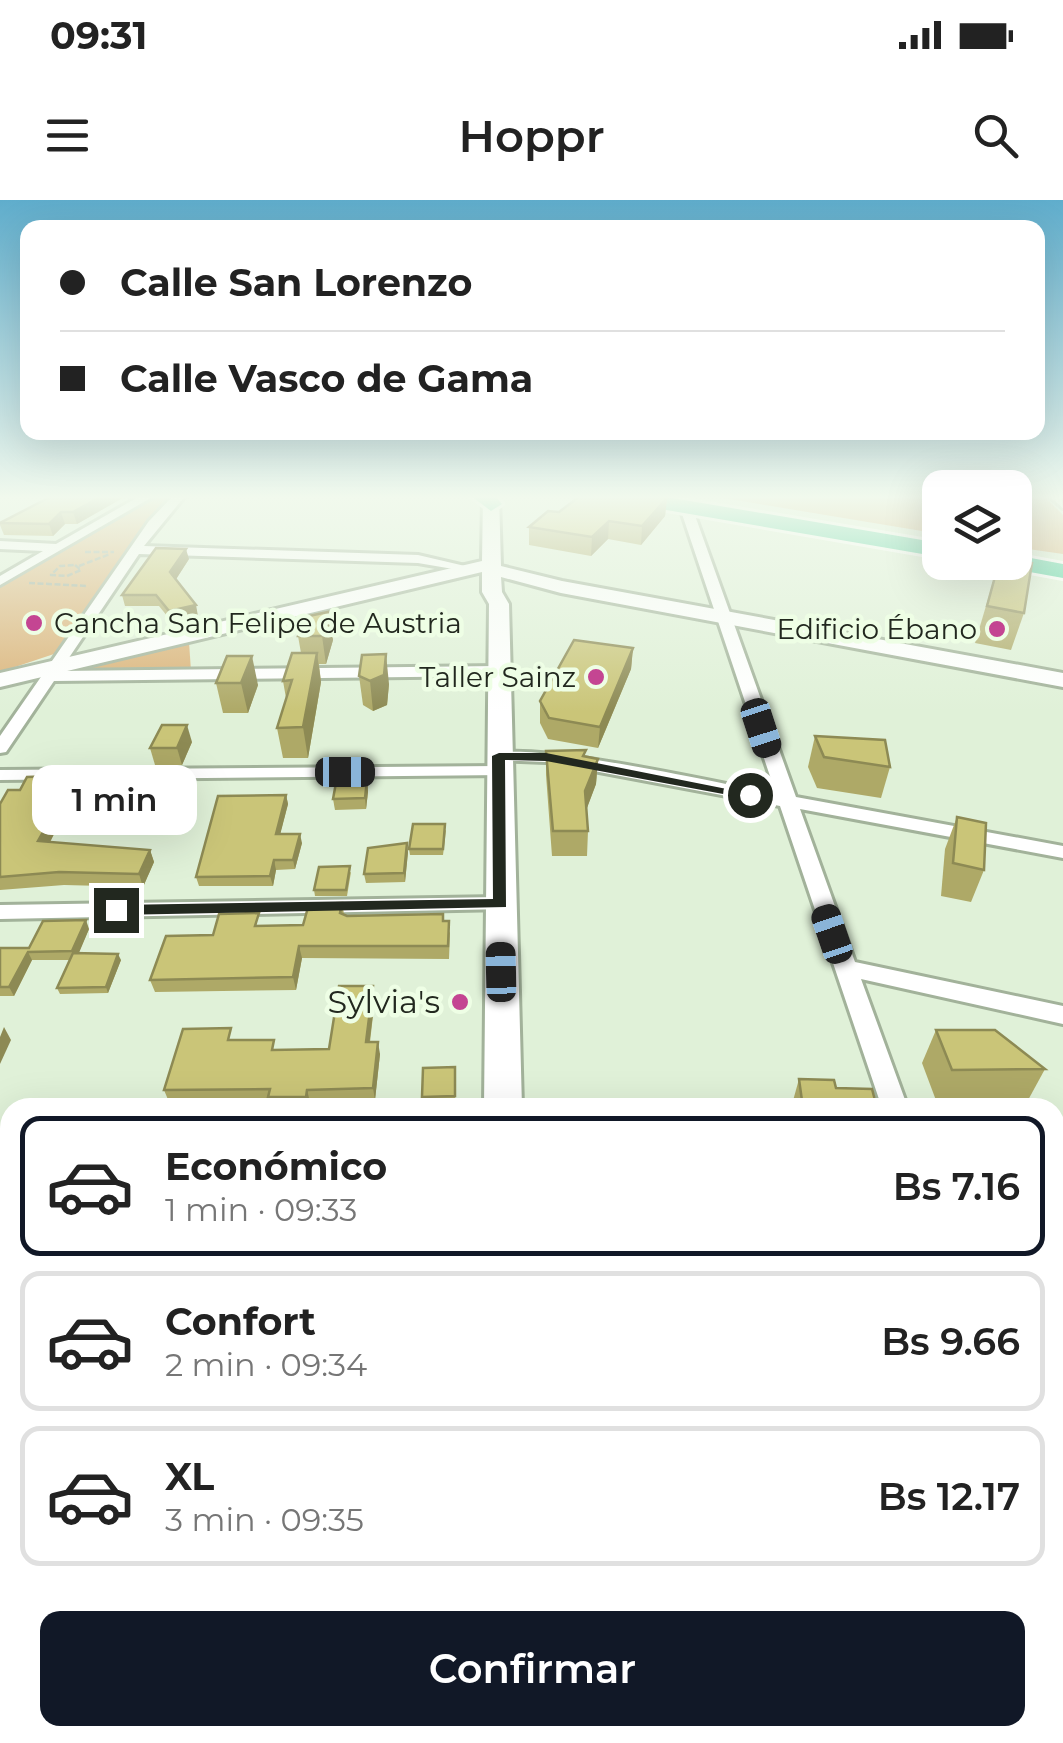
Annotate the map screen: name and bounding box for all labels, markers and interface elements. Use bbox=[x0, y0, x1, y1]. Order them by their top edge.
text: 09:31 bbox=[50, 12, 147, 59]
icon: menu bbox=[40, 108, 95, 163]
text: Hoppr bbox=[458, 108, 605, 163]
icon: search bbox=[968, 108, 1023, 163]
text: Calle San Lorenzo bbox=[120, 259, 472, 306]
text: Calle Vasco de Gama bbox=[120, 355, 533, 402]
map controls bbox=[922, 470, 1032, 580]
button: layers bbox=[922, 470, 1032, 580]
place label: Cancha San Felipe de Austria bbox=[54, 606, 462, 640]
marker: Cancha San Felipe de Austria bbox=[23, 612, 45, 634]
place label: Edificio Ébano bbox=[777, 612, 977, 646]
marker: Edificio Ébano bbox=[986, 618, 1008, 640]
place label: Taller Sainz bbox=[419, 660, 576, 694]
marker: Taller Sainz bbox=[585, 666, 607, 688]
car bbox=[737, 695, 785, 761]
car bbox=[315, 757, 375, 787]
callout: 1 min bbox=[34, 765, 198, 835]
route start bbox=[728, 773, 773, 818]
text: 1 min bbox=[72, 780, 157, 819]
route end bbox=[94, 888, 139, 933]
car bbox=[808, 901, 856, 967]
car bbox=[485, 942, 517, 1002]
place label: Sylvia's bbox=[327, 982, 440, 1021]
marker: Sylvia's bbox=[449, 991, 471, 1013]
icon: car bbox=[45, 1141, 135, 1231]
text: Económico bbox=[165, 1143, 387, 1190]
text: Bs 7.16 bbox=[893, 1163, 1020, 1210]
text: 1 min · 09:33 bbox=[165, 1190, 357, 1229]
icon: car bbox=[45, 1296, 135, 1386]
text: Confort bbox=[165, 1298, 316, 1345]
text: Bs 9.66 bbox=[881, 1318, 1020, 1365]
text: 2 min · 09:34 bbox=[165, 1345, 367, 1384]
icon: car bbox=[45, 1451, 135, 1541]
text: XL bbox=[165, 1453, 214, 1500]
text: Bs 12.17 bbox=[878, 1473, 1020, 1520]
text: 3 min · 09:35 bbox=[165, 1500, 364, 1539]
button: Confirmar bbox=[40, 1611, 1025, 1726]

